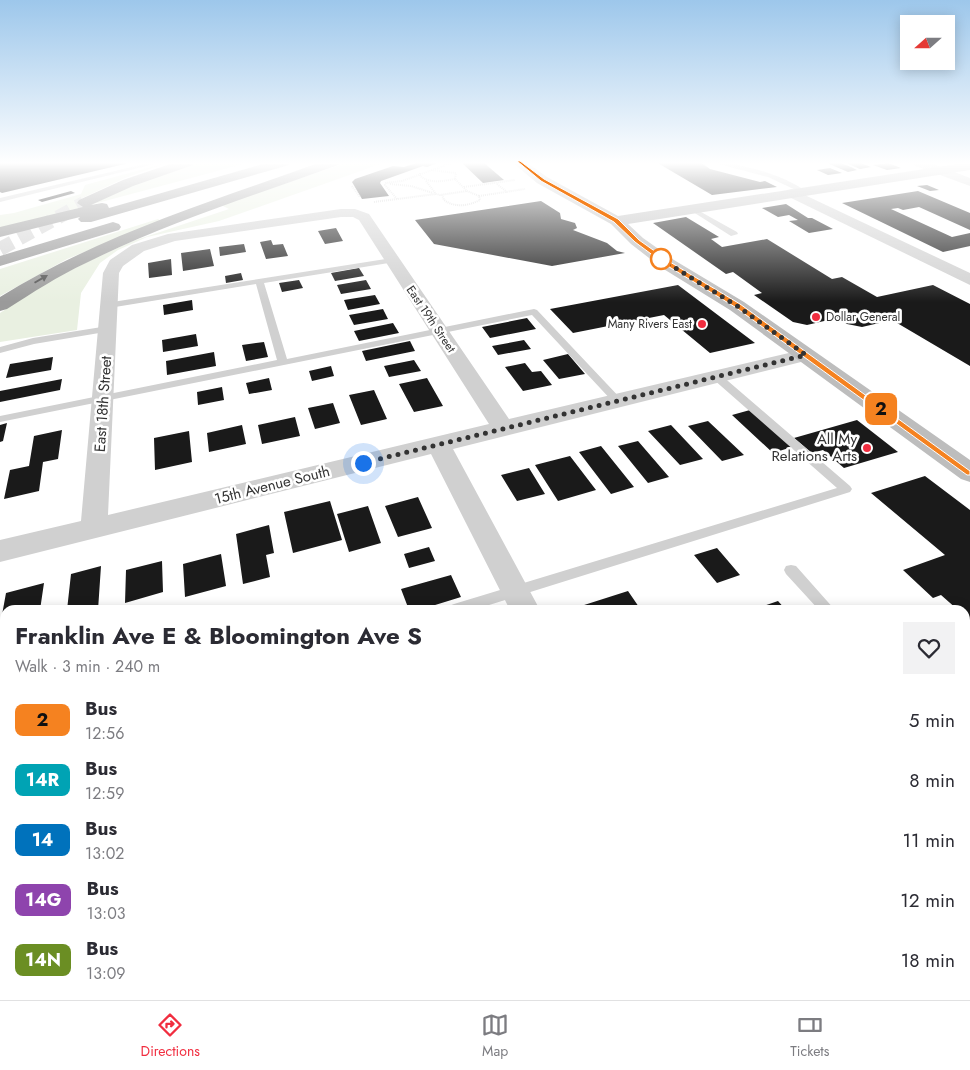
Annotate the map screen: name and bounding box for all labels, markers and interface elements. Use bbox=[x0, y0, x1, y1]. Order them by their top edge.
north arrow bbox=[900, 15, 955, 70]
map controls bbox=[900, 15, 955, 70]
unlabelled marker bbox=[650, 248, 672, 270]
one-way arrow bbox=[35, 275, 48, 284]
street label: East 19th Street bbox=[402, 282, 460, 356]
place label: Dollar General bbox=[826, 308, 900, 326]
marker: Dollar General bbox=[810, 311, 822, 323]
place label: Many Rivers East bbox=[608, 315, 692, 333]
marker: Many Rivers East bbox=[696, 318, 708, 330]
street label: East 18th Street bbox=[89, 355, 117, 453]
line badge: 2 bbox=[865, 393, 897, 425]
text: 2 bbox=[875, 396, 887, 422]
place label: All My Relations Arts bbox=[771, 428, 857, 467]
marker: All My Relations Arts bbox=[861, 442, 873, 454]
your location bbox=[351, 451, 376, 476]
street label: 15th Avenue South bbox=[212, 460, 332, 510]
text: Franklin Ave E & Bloomington Ave S bbox=[15, 618, 422, 653]
button: heart bbox=[903, 622, 955, 674]
text: Walk · 3 min · 240 m bbox=[15, 655, 160, 678]
text: Bus bbox=[85, 695, 117, 722]
text: 2 bbox=[37, 707, 48, 733]
text: 5 min bbox=[909, 707, 955, 734]
text: 12:56 bbox=[85, 722, 124, 745]
text: Bus bbox=[85, 755, 117, 782]
text: 14R bbox=[26, 767, 59, 793]
text: 8 min bbox=[909, 767, 955, 794]
text: 12:59 bbox=[85, 782, 124, 805]
text: Bus bbox=[85, 815, 117, 842]
text: 14 bbox=[32, 827, 53, 853]
text: 11 min bbox=[902, 827, 955, 854]
text: 13:02 bbox=[85, 842, 124, 865]
text: Bus bbox=[86, 875, 119, 902]
text: 14G bbox=[25, 887, 61, 913]
text: 12 min bbox=[900, 887, 955, 914]
text: 13:03 bbox=[86, 902, 125, 925]
text: Bus bbox=[86, 935, 118, 962]
text: 14N bbox=[25, 947, 61, 973]
text: 18 min bbox=[901, 947, 955, 974]
text: 13:09 bbox=[86, 962, 126, 985]
tab: Directions bbox=[141, 1011, 200, 1061]
tab: Map bbox=[481, 1011, 509, 1061]
tab: Tickets bbox=[790, 1011, 829, 1061]

